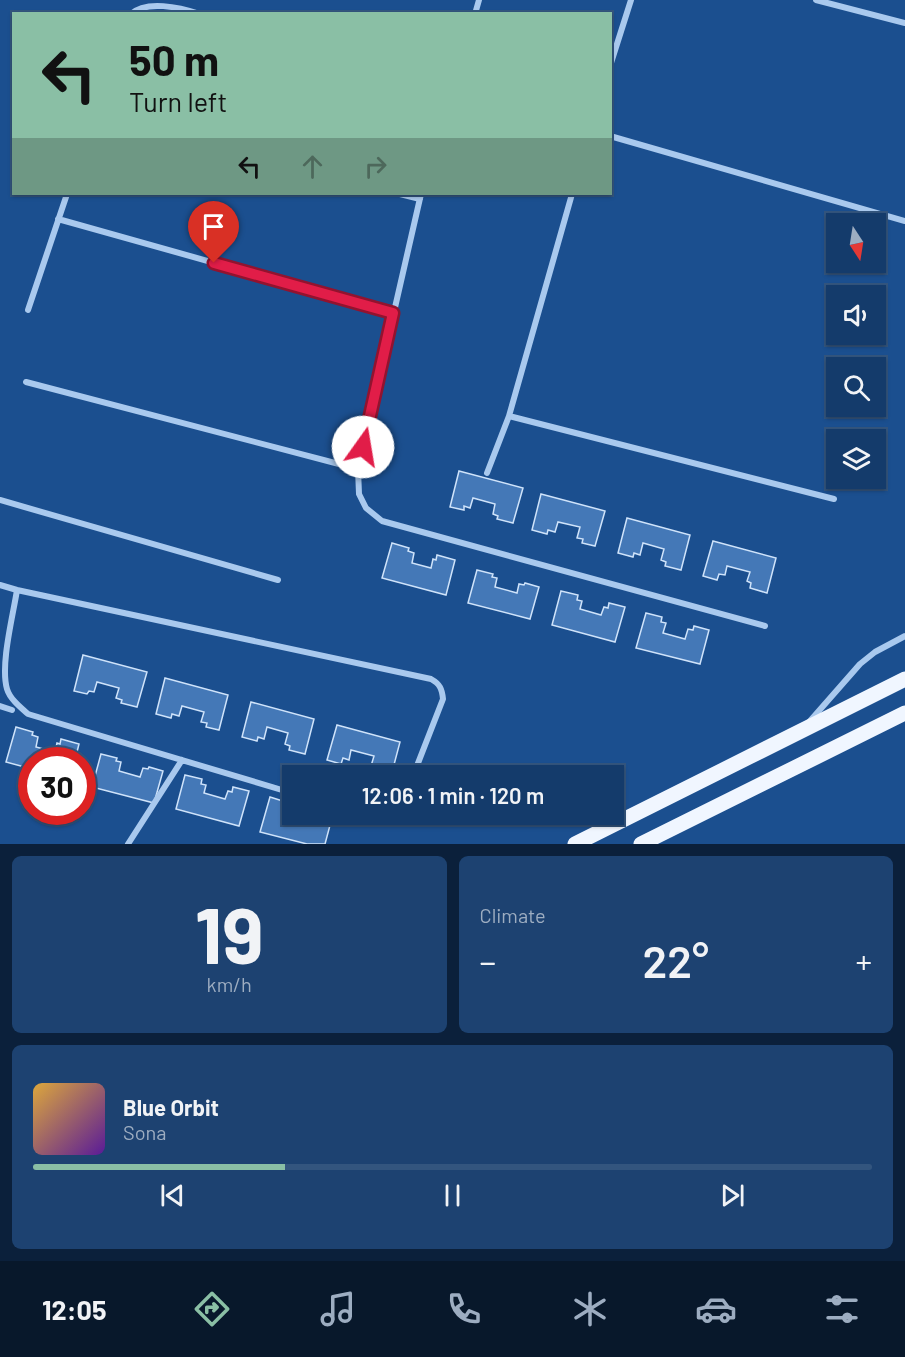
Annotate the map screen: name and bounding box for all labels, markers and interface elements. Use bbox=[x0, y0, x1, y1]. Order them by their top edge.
text: 50 m bbox=[129, 34, 219, 84]
icon: left bbox=[30, 36, 108, 114]
text: Turn left bbox=[129, 85, 227, 117]
icon: left bbox=[233, 150, 266, 183]
icon: ahead bbox=[296, 150, 329, 183]
icon: right bbox=[359, 150, 392, 183]
pin bbox=[188, 201, 239, 263]
icon: arrive bbox=[197, 210, 230, 243]
north arrow bbox=[826, 213, 886, 273]
map controls bbox=[826, 213, 886, 489]
button: sound bbox=[826, 285, 886, 345]
button: search bbox=[826, 357, 886, 417]
position arrow bbox=[331, 415, 395, 479]
button: layers bbox=[826, 429, 886, 489]
speed limit sign: 30 bbox=[18, 747, 96, 825]
text: 12:06 · 1 min · 120 m bbox=[362, 782, 544, 808]
text: 19 bbox=[195, 886, 264, 980]
text: Climate bbox=[480, 903, 546, 927]
text: 22° bbox=[642, 933, 709, 987]
text: − bbox=[480, 941, 496, 981]
text: + bbox=[855, 941, 872, 981]
text: km/h bbox=[207, 972, 252, 996]
text: Blue Orbit bbox=[123, 1094, 219, 1120]
text: Sona bbox=[123, 1120, 167, 1144]
icon: previous bbox=[156, 1179, 189, 1212]
icon: pause bbox=[436, 1179, 469, 1212]
icon: next bbox=[716, 1179, 749, 1212]
icon: directions bbox=[191, 1288, 233, 1330]
icon: music bbox=[317, 1288, 359, 1330]
icon: phone bbox=[443, 1288, 485, 1330]
icon: climate bbox=[569, 1288, 611, 1330]
icon: car bbox=[695, 1288, 737, 1330]
icon: filters bbox=[821, 1288, 863, 1330]
text: 12:05 bbox=[42, 1293, 106, 1325]

